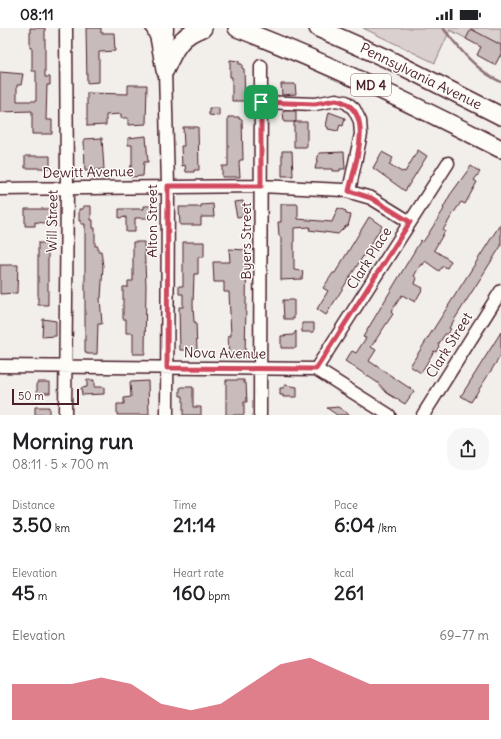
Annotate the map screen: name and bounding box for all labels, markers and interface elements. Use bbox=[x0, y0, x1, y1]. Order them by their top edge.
text: 08:11 bbox=[20, 5, 54, 24]
street label: Pennsylvania Avenue bbox=[357, 39, 485, 113]
road number: MD 4 bbox=[351, 74, 391, 96]
pin bbox=[244, 85, 278, 119]
icon: arrive bbox=[250, 91, 272, 113]
street label: Dewitt Avenue bbox=[42, 162, 134, 182]
street label: Alton Street bbox=[143, 184, 161, 258]
street label: Will Street bbox=[42, 189, 62, 253]
street label: Byers Street bbox=[237, 202, 255, 280]
street label: Clark Place bbox=[343, 223, 395, 293]
street label: Clark Street bbox=[422, 309, 476, 381]
street label: Nova Avenue bbox=[184, 343, 266, 363]
scale bar bbox=[12, 387, 79, 406]
text: 50 m bbox=[18, 389, 44, 403]
text: Morning run bbox=[12, 427, 134, 455]
button: share bbox=[447, 428, 489, 470]
text: 08:11 · 5 × 700 m bbox=[12, 456, 109, 473]
text: Distance bbox=[12, 498, 55, 512]
text: Time bbox=[173, 498, 197, 512]
text: Pace bbox=[334, 498, 358, 512]
text: 3.50 bbox=[12, 512, 52, 537]
text: 21:14 bbox=[173, 512, 216, 537]
text: 6:04 bbox=[334, 512, 375, 537]
text: km bbox=[52, 521, 70, 535]
text: /km bbox=[375, 521, 397, 535]
text: Elevation bbox=[12, 566, 57, 580]
text: Heart rate bbox=[173, 566, 224, 580]
text: kcal bbox=[334, 566, 354, 580]
text: 45 bbox=[12, 580, 35, 605]
text: 160 bbox=[173, 580, 206, 605]
text: 261 bbox=[334, 580, 364, 605]
text: m bbox=[35, 589, 47, 603]
text: bpm bbox=[206, 589, 230, 603]
text: Elevation bbox=[12, 627, 65, 644]
text: 69–77 m bbox=[439, 627, 489, 644]

